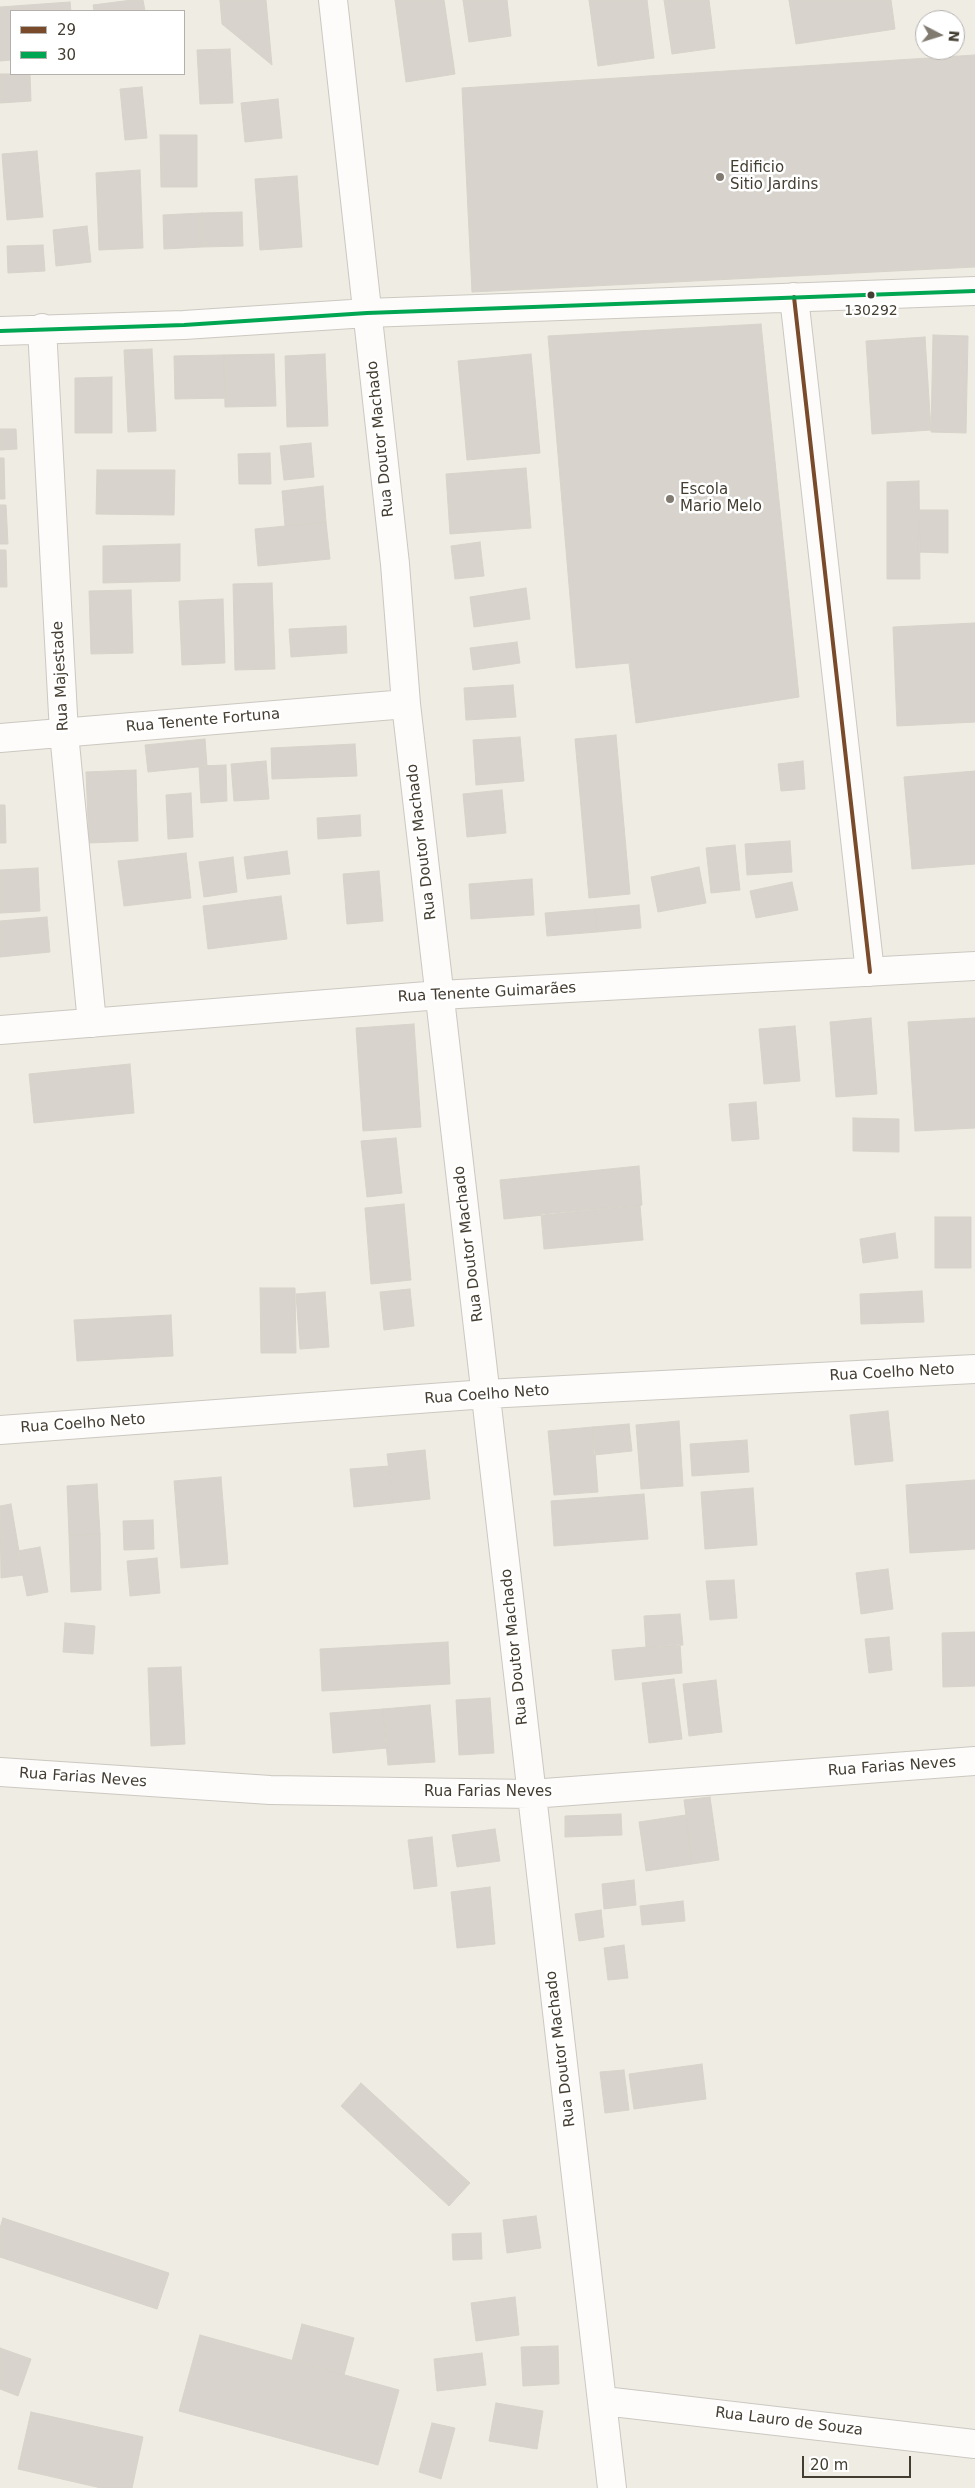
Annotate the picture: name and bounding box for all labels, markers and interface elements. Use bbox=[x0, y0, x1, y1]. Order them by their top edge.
legend bbox=[10, 10, 185, 75]
north arrow bbox=[915, 10, 965, 60]
text: 29 bbox=[57, 21, 76, 39]
text: N bbox=[945, 30, 962, 43]
text: 30 bbox=[57, 46, 76, 64]
place label: Edificio Sitio Jardins bbox=[730, 159, 818, 194]
marker: Edificio Sitio Jardins bbox=[714, 171, 726, 183]
marker: 130292 bbox=[866, 290, 876, 300]
place label: 130292 bbox=[844, 303, 898, 319]
street label: Rua Doutor Machado bbox=[364, 360, 398, 518]
place label: Escola Mario Melo bbox=[680, 481, 762, 516]
marker: Escola Mario Melo bbox=[664, 493, 676, 505]
street label: Rua Majestade bbox=[49, 620, 73, 732]
street label: Rua Tenente Fortuna bbox=[125, 705, 281, 737]
street label: Rua Doutor Machado bbox=[403, 763, 441, 921]
street label: Rua Tenente Guimarães bbox=[397, 979, 577, 1007]
street label: Rua Doutor Machado bbox=[450, 1165, 488, 1323]
street label: Rua Coelho Neto bbox=[829, 1361, 955, 1385]
street label: Rua Coelho Neto bbox=[424, 1382, 550, 1408]
street label: Rua Coelho Neto bbox=[20, 1411, 146, 1437]
street label: Rua Doutor Machado bbox=[498, 1568, 532, 1726]
street label: Rua Farias Neves bbox=[827, 1754, 957, 1780]
street label: Rua Farias Neves bbox=[18, 1765, 148, 1791]
street label: Rua Farias Neves bbox=[424, 1783, 552, 1801]
street label: Rua Doutor Machado bbox=[542, 1970, 580, 2128]
street label: Rua Lauro de Souza bbox=[714, 2404, 864, 2440]
scale bar bbox=[805, 2446, 914, 2478]
text: 20 m bbox=[810, 2456, 848, 2474]

